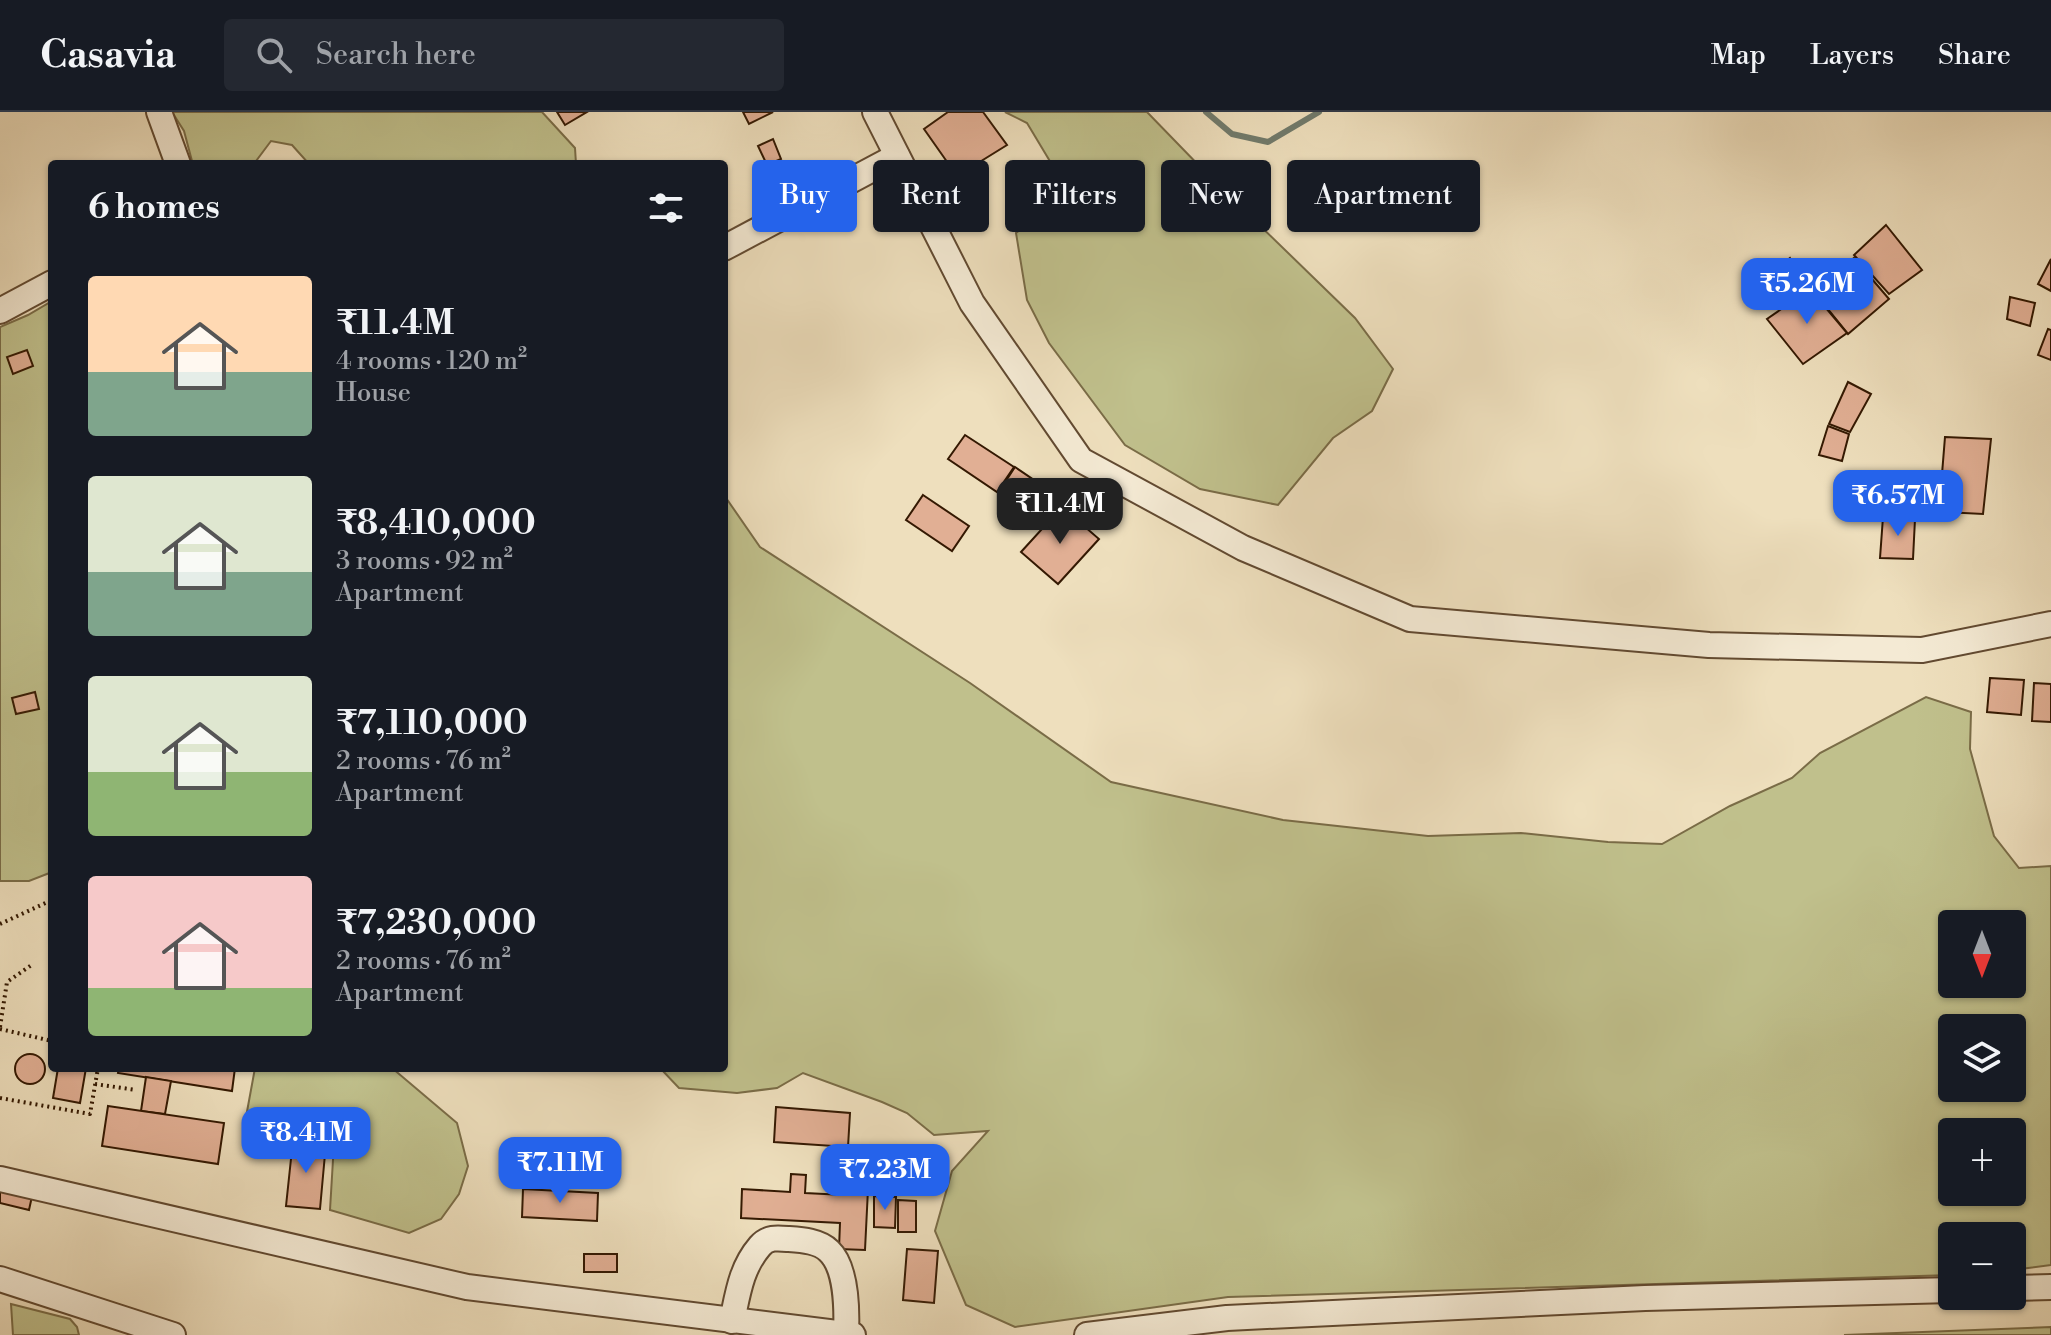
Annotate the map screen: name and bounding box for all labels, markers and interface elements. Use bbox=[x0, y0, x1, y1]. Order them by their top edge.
search box bbox=[224, 19, 784, 91]
text: Casavia bbox=[40, 32, 176, 79]
icon: search bbox=[252, 33, 296, 77]
text: Search here bbox=[316, 36, 476, 74]
text: Map bbox=[1711, 38, 1766, 73]
text: Layers bbox=[1810, 38, 1894, 73]
text: Share bbox=[1938, 38, 2011, 73]
chip: Buy bbox=[752, 160, 857, 232]
chip: Rent bbox=[873, 160, 989, 232]
chip: Filters bbox=[1005, 160, 1145, 232]
chip: New bbox=[1161, 160, 1271, 232]
chip: Apartment bbox=[1287, 160, 1480, 232]
icon: filters bbox=[644, 186, 688, 230]
text: 6 homes bbox=[88, 187, 220, 229]
pin: ₹5.26M bbox=[1742, 258, 1872, 326]
text: ₹5.26M bbox=[1759, 268, 1855, 300]
text: ₹11.4M bbox=[336, 303, 454, 345]
icon: home bbox=[152, 308, 248, 404]
text: 4 rooms · 120 m² bbox=[336, 345, 527, 377]
text: House bbox=[336, 377, 411, 409]
pin: ₹6.57M bbox=[1833, 470, 1963, 538]
pin: ₹11.4M bbox=[995, 478, 1125, 546]
text: ₹6.57M bbox=[1851, 480, 1945, 512]
text: ₹11.4M bbox=[1015, 488, 1105, 520]
text: ₹8,410,000 bbox=[336, 503, 536, 545]
icon: home bbox=[152, 508, 248, 604]
text: 3 rooms · 92 m² bbox=[336, 545, 513, 577]
text: Apartment bbox=[336, 577, 464, 609]
text: ₹7,110,000 bbox=[336, 703, 528, 745]
icon: home bbox=[152, 708, 248, 804]
text: 2 rooms · 76 m² bbox=[336, 745, 511, 777]
text: Apartment bbox=[336, 777, 464, 809]
text: ₹7,230,000 bbox=[336, 903, 537, 945]
icon: home bbox=[152, 908, 248, 1004]
north arrow bbox=[1938, 910, 2026, 998]
map controls bbox=[1938, 910, 2026, 1310]
text: 2 rooms · 76 m² bbox=[336, 945, 511, 977]
text: Apartment bbox=[336, 977, 464, 1009]
button: layers bbox=[1938, 1014, 2026, 1102]
pin: ₹8.41M bbox=[241, 1107, 371, 1175]
text: ₹8.41M bbox=[259, 1117, 353, 1149]
button: + bbox=[1938, 1118, 2026, 1206]
pin: ₹7.11M bbox=[495, 1137, 625, 1205]
pin: ₹7.23M bbox=[820, 1144, 950, 1212]
text: ₹7.11M bbox=[516, 1147, 604, 1179]
text: ₹7.23M bbox=[839, 1154, 931, 1186]
button: − bbox=[1938, 1222, 2026, 1310]

